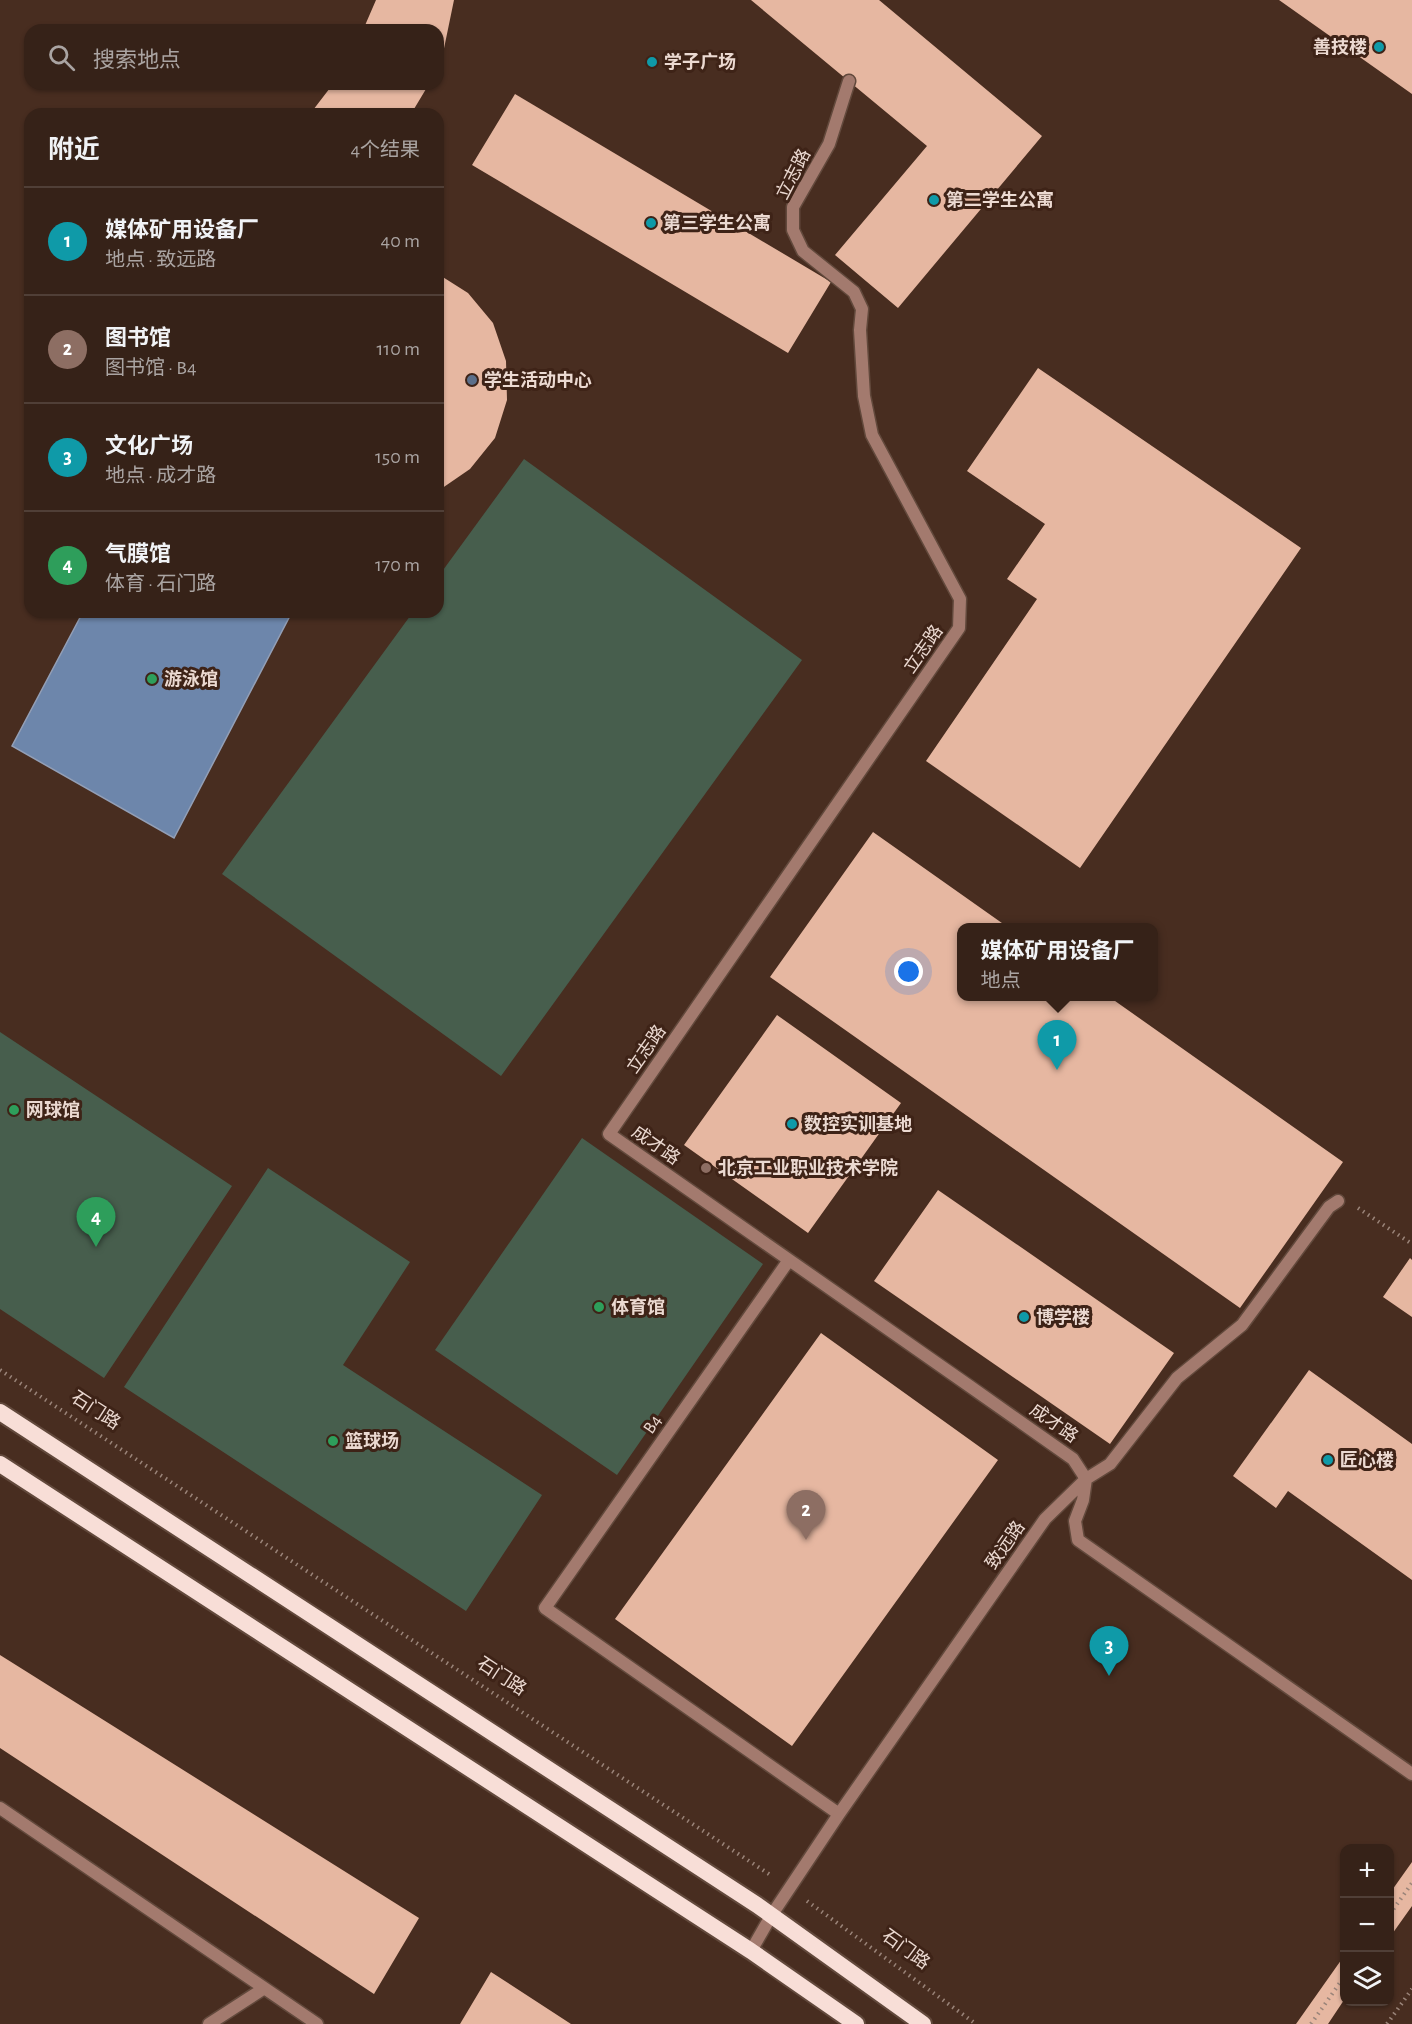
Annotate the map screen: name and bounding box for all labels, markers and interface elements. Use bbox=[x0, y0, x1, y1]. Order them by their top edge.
search box bbox=[24, 24, 444, 90]
place label: 善技楼 bbox=[1313, 37, 1367, 57]
marker: 善技楼 bbox=[1372, 40, 1386, 54]
icon: search bbox=[45, 41, 78, 74]
text: 搜索地点 bbox=[93, 49, 181, 71]
place label: 学子广场 bbox=[664, 52, 736, 72]
marker: 学子广场 bbox=[645, 55, 659, 69]
text: 附近 bbox=[48, 137, 100, 163]
text: 4个结果 bbox=[350, 140, 420, 160]
street label: 立志路 bbox=[772, 145, 814, 203]
place label: 第二学生公寓 bbox=[946, 190, 1054, 210]
marker: 第二学生公寓 bbox=[927, 193, 941, 207]
place label: 第三学生公寓 bbox=[663, 213, 771, 233]
marker: 第三学生公寓 bbox=[644, 216, 658, 230]
text: 媒体矿用设备厂 bbox=[105, 219, 259, 241]
text: 1 bbox=[64, 231, 71, 251]
text: 40 m bbox=[381, 231, 420, 251]
text: 地点 · 致远路 bbox=[105, 250, 216, 270]
text: 图书馆 bbox=[105, 327, 171, 349]
text: 2 bbox=[63, 339, 72, 359]
text: 110 m bbox=[376, 339, 420, 359]
text: 图书馆 · B4 bbox=[105, 358, 197, 378]
place label: 学生活动中心 bbox=[484, 370, 592, 390]
marker: 学生活动中心 bbox=[465, 373, 479, 387]
text: 文化广场 bbox=[105, 435, 193, 457]
text: 3 bbox=[63, 447, 72, 467]
text: 150 m bbox=[375, 447, 420, 467]
text: 地点 · 成才路 bbox=[105, 466, 216, 486]
text: 气膜馆 bbox=[105, 543, 171, 565]
text: 4 bbox=[62, 555, 73, 575]
text: 170 m bbox=[375, 555, 420, 575]
text: 体育 · 石门路 bbox=[105, 574, 216, 594]
street label: 立志路 bbox=[899, 621, 947, 677]
place label: 游泳馆 bbox=[164, 669, 218, 689]
marker: 游泳馆 bbox=[145, 672, 159, 686]
popup bbox=[957, 923, 1158, 1001]
text: 媒体矿用设备厂 bbox=[980, 940, 1135, 962]
your location bbox=[894, 957, 923, 986]
text: 地点 bbox=[980, 971, 1020, 991]
pin: 1 bbox=[1038, 1020, 1076, 1070]
street label: 立志路 bbox=[622, 1021, 670, 1077]
place label: 网球馆 bbox=[26, 1100, 80, 1120]
marker: 网球馆 bbox=[7, 1103, 21, 1117]
place label: 数控实训基地 bbox=[804, 1114, 912, 1134]
marker: 数控实训基地 bbox=[785, 1117, 799, 1131]
street label: 成才路 bbox=[628, 1121, 684, 1169]
place label: 北京工业职业技术学院 bbox=[718, 1158, 898, 1178]
marker: 北京工业职业技术学院 bbox=[699, 1161, 713, 1175]
pin: 4 bbox=[76, 1198, 116, 1247]
place label: 体育馆 bbox=[611, 1297, 665, 1317]
marker: 体育馆 bbox=[592, 1300, 606, 1314]
place label: 博学楼 bbox=[1036, 1307, 1090, 1327]
marker: 博学楼 bbox=[1017, 1310, 1031, 1324]
street label: 石门路 bbox=[68, 1387, 124, 1433]
street label: 成才路 bbox=[1026, 1399, 1082, 1447]
street label: B4 bbox=[640, 1412, 666, 1437]
place label: 篮球场 bbox=[345, 1431, 399, 1451]
marker: 篮球场 bbox=[326, 1434, 340, 1448]
place label: 匠心楼 bbox=[1340, 1451, 1394, 1470]
marker: 匠心楼 bbox=[1321, 1453, 1335, 1467]
pin: 2 bbox=[786, 1490, 826, 1540]
street label: 致远路 bbox=[981, 1517, 1029, 1573]
pin: 3 bbox=[1090, 1626, 1128, 1676]
street label: 石门路 bbox=[474, 1653, 530, 1699]
map controls bbox=[1340, 1844, 1394, 2006]
button: + bbox=[1340, 1844, 1394, 1898]
button: − bbox=[1340, 1898, 1394, 1952]
street label: 石门路 bbox=[878, 1925, 934, 1973]
button: layers bbox=[1340, 1952, 1394, 2006]

